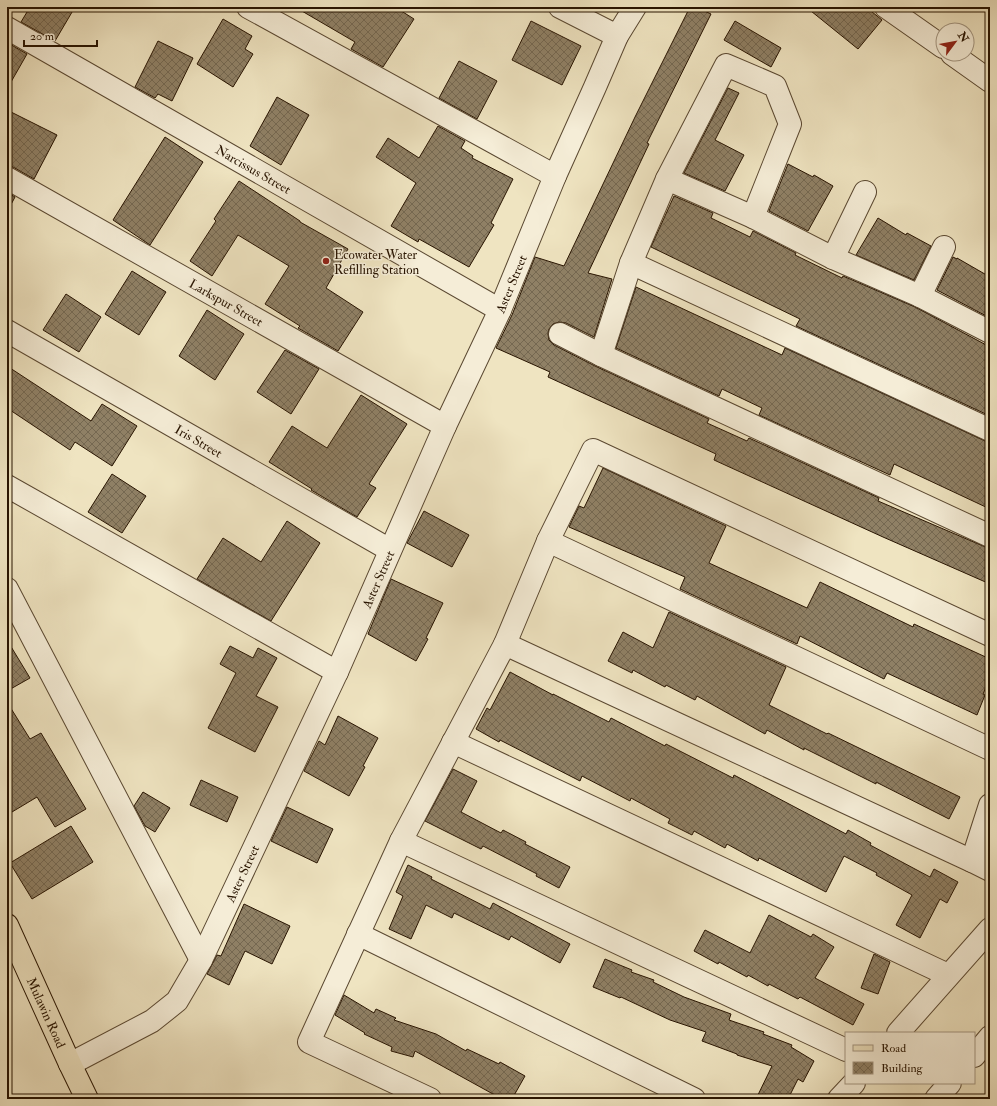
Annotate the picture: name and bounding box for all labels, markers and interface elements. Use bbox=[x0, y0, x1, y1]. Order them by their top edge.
scale bar bbox=[24, 22, 97, 48]
north arrow bbox=[935, 22, 975, 62]
text: N bbox=[954, 28, 972, 46]
text: 20 m bbox=[30, 29, 55, 44]
street label: Narcissus Street bbox=[212, 142, 294, 198]
place label: Ecowater Water Refilling Station bbox=[334, 247, 419, 278]
street label: Aster Street bbox=[492, 253, 531, 316]
marker: Ecowater Water Refilling Station bbox=[321, 256, 331, 266]
street label: Larkspur Street bbox=[186, 276, 266, 330]
street label: Iris Street bbox=[172, 422, 225, 461]
street label: Aster Street bbox=[359, 548, 398, 612]
street label: Aster Street bbox=[222, 843, 263, 906]
street label: Mulawin Road bbox=[23, 975, 69, 1051]
legend bbox=[845, 1032, 975, 1084]
text: Road bbox=[881, 1041, 906, 1056]
text: Building bbox=[881, 1061, 924, 1076]

